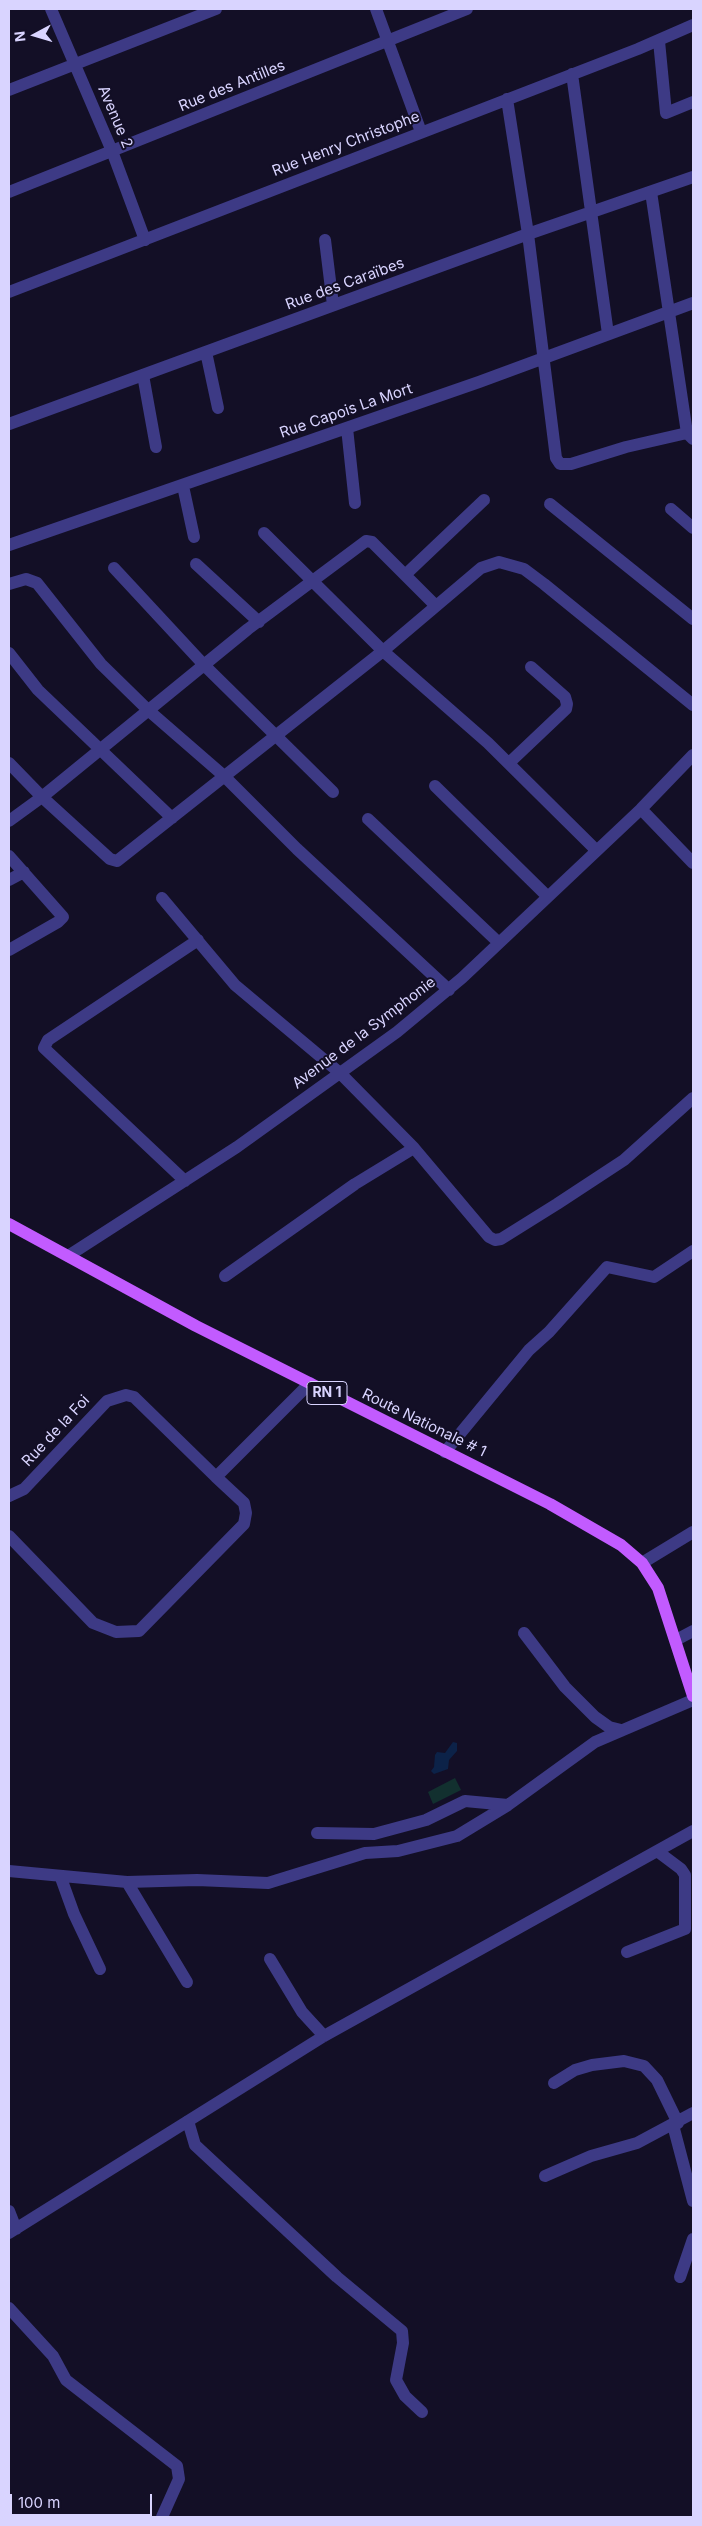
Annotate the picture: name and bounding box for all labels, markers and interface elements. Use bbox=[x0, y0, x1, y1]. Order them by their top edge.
north arrow bbox=[10, 10, 60, 60]
text: N bbox=[11, 30, 29, 43]
street label: Rue des Antilles bbox=[176, 56, 288, 116]
street label: Avenue 2 bbox=[94, 83, 136, 151]
street label: Rue Henry Christophe bbox=[270, 108, 422, 180]
street label: Rue des Caraïbes bbox=[283, 254, 407, 314]
street label: Rue Capois La Mort bbox=[277, 380, 415, 442]
street label: Avenue de la Symphonie bbox=[289, 973, 439, 1093]
road number: RN 1 bbox=[307, 1382, 347, 1405]
street label: Route Nationale # 1 bbox=[359, 1385, 489, 1461]
street label: Rue de la Foi bbox=[18, 1392, 94, 1470]
scale bar bbox=[12, 2484, 155, 2516]
text: 100 m bbox=[18, 2493, 60, 2512]

